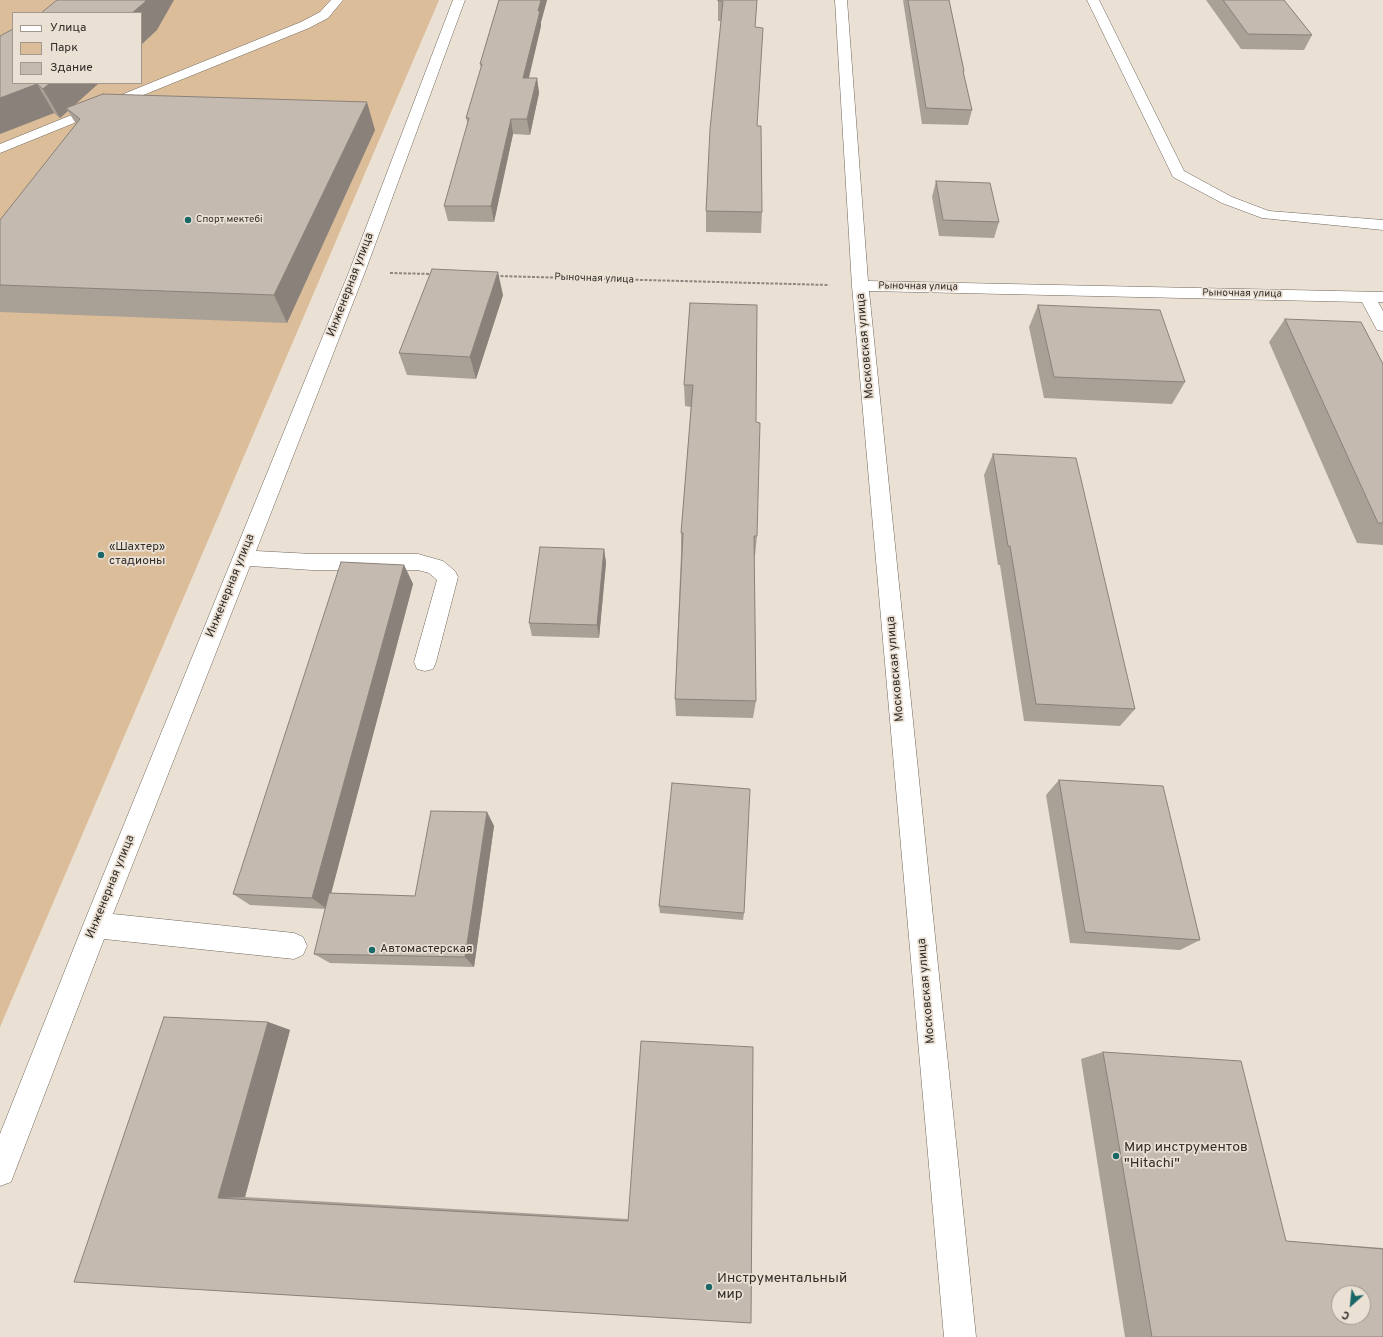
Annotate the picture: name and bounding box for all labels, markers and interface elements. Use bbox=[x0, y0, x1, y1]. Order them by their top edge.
legend bbox=[12, 12, 142, 84]
text: Улица bbox=[50, 20, 86, 36]
text: Парк bbox=[50, 40, 78, 56]
text: Здание bbox=[50, 60, 93, 76]
place label: Спорт мектебі bbox=[196, 214, 263, 226]
marker: Спорт мектебі bbox=[183, 215, 193, 225]
street label: Инженерная улица bbox=[325, 231, 377, 339]
street label: Рыночная улица bbox=[554, 272, 634, 286]
street label: Рыночная улица bbox=[878, 280, 958, 294]
street label: Рыночная улица bbox=[1202, 287, 1282, 301]
street label: Московская улица bbox=[854, 293, 878, 399]
street label: Инженерная улица bbox=[204, 532, 258, 640]
place label: «Шахтер» стадионы bbox=[109, 541, 165, 569]
marker: «Шахтер» стадионы bbox=[96, 550, 106, 560]
street label: Московская улица bbox=[884, 616, 908, 722]
street label: Инженерная улица bbox=[84, 833, 138, 941]
street label: Московская улица bbox=[915, 938, 939, 1044]
place label: Автомастерская bbox=[380, 943, 473, 957]
marker: Автомастерская bbox=[367, 945, 377, 955]
place label: Мир инструментов "Hitachi" bbox=[1124, 1140, 1248, 1172]
marker: Мир инструментов "Hitachi" bbox=[1111, 1151, 1121, 1161]
place label: Инструментальный мир bbox=[717, 1271, 847, 1304]
marker: Инструментальный мир bbox=[704, 1282, 714, 1292]
north arrow bbox=[1331, 1285, 1371, 1325]
text: С bbox=[1340, 1307, 1352, 1323]

